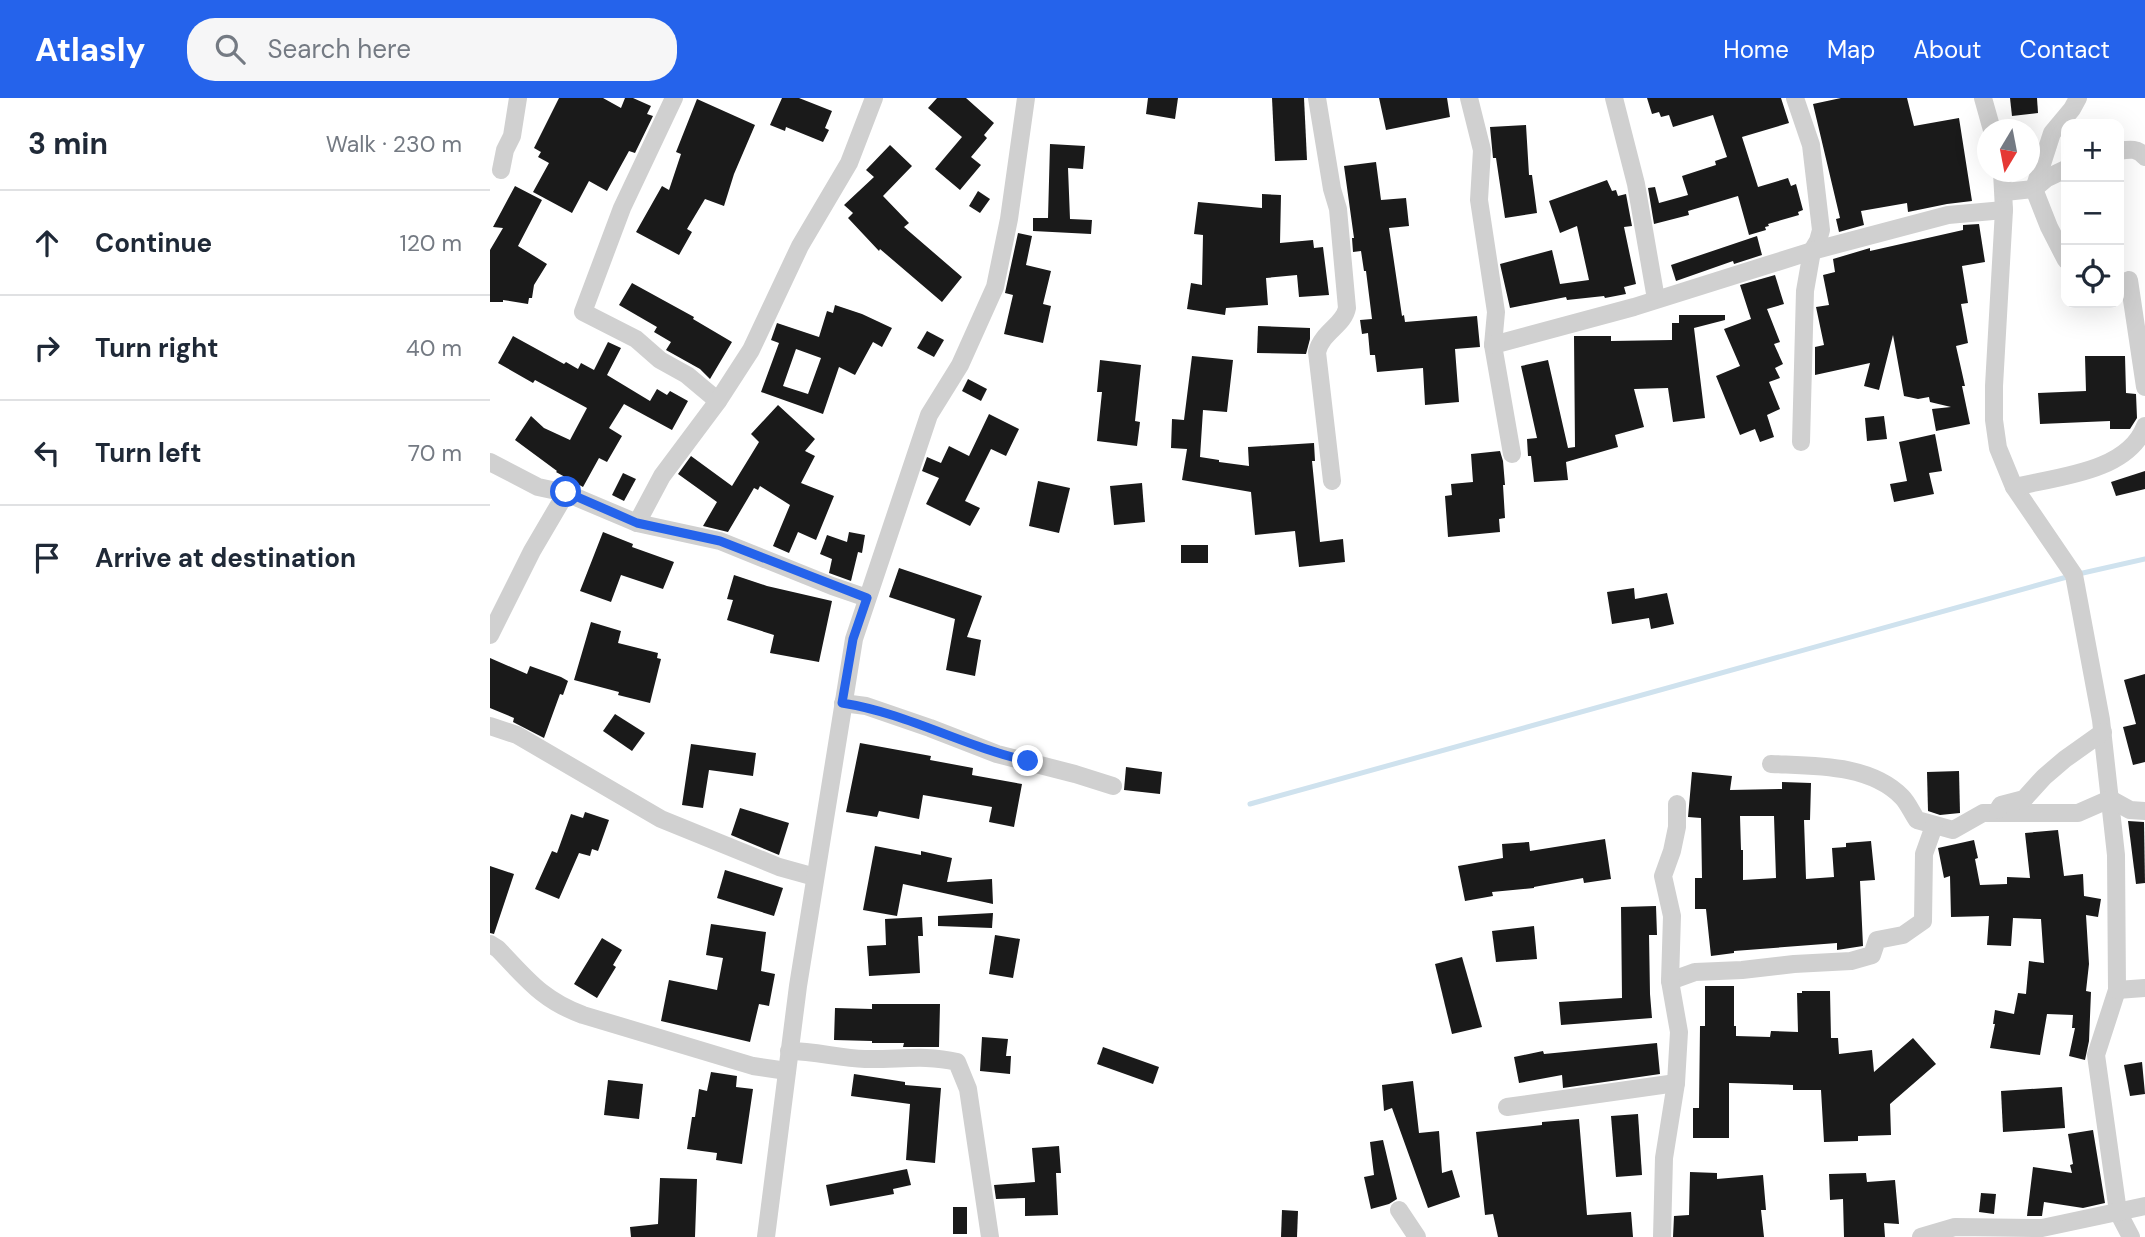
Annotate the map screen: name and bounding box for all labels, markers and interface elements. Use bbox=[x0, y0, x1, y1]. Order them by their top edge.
search box bbox=[187, 18, 677, 81]
text: Atlasly bbox=[35, 28, 145, 71]
icon: search bbox=[211, 30, 249, 68]
text: Search here bbox=[267, 32, 411, 66]
text: Home bbox=[1723, 34, 1789, 65]
text: Map bbox=[1827, 34, 1875, 65]
text: About bbox=[1913, 34, 1982, 65]
text: Contact bbox=[2020, 34, 2110, 65]
north arrow bbox=[1977, 119, 2040, 182]
map controls bbox=[2061, 119, 2124, 308]
button: + bbox=[2061, 119, 2124, 182]
text: 3 min bbox=[28, 124, 108, 163]
text: Walk · 230 m bbox=[326, 129, 462, 159]
button: − bbox=[2061, 182, 2124, 245]
icon: ahead bbox=[28, 224, 66, 262]
text: Continue bbox=[95, 226, 212, 260]
text: 120 m bbox=[399, 228, 462, 258]
button: locate bbox=[2061, 245, 2124, 308]
icon: right bbox=[28, 329, 66, 367]
text: Turn right bbox=[95, 331, 219, 365]
text: 40 m bbox=[406, 333, 462, 363]
icon: left bbox=[28, 434, 66, 472]
text: Turn left bbox=[95, 436, 202, 470]
text: 70 m bbox=[408, 438, 462, 468]
route start bbox=[550, 476, 581, 507]
icon: arrive bbox=[28, 539, 66, 577]
text: Arrive at destination bbox=[95, 541, 356, 575]
route end bbox=[1012, 745, 1043, 776]

